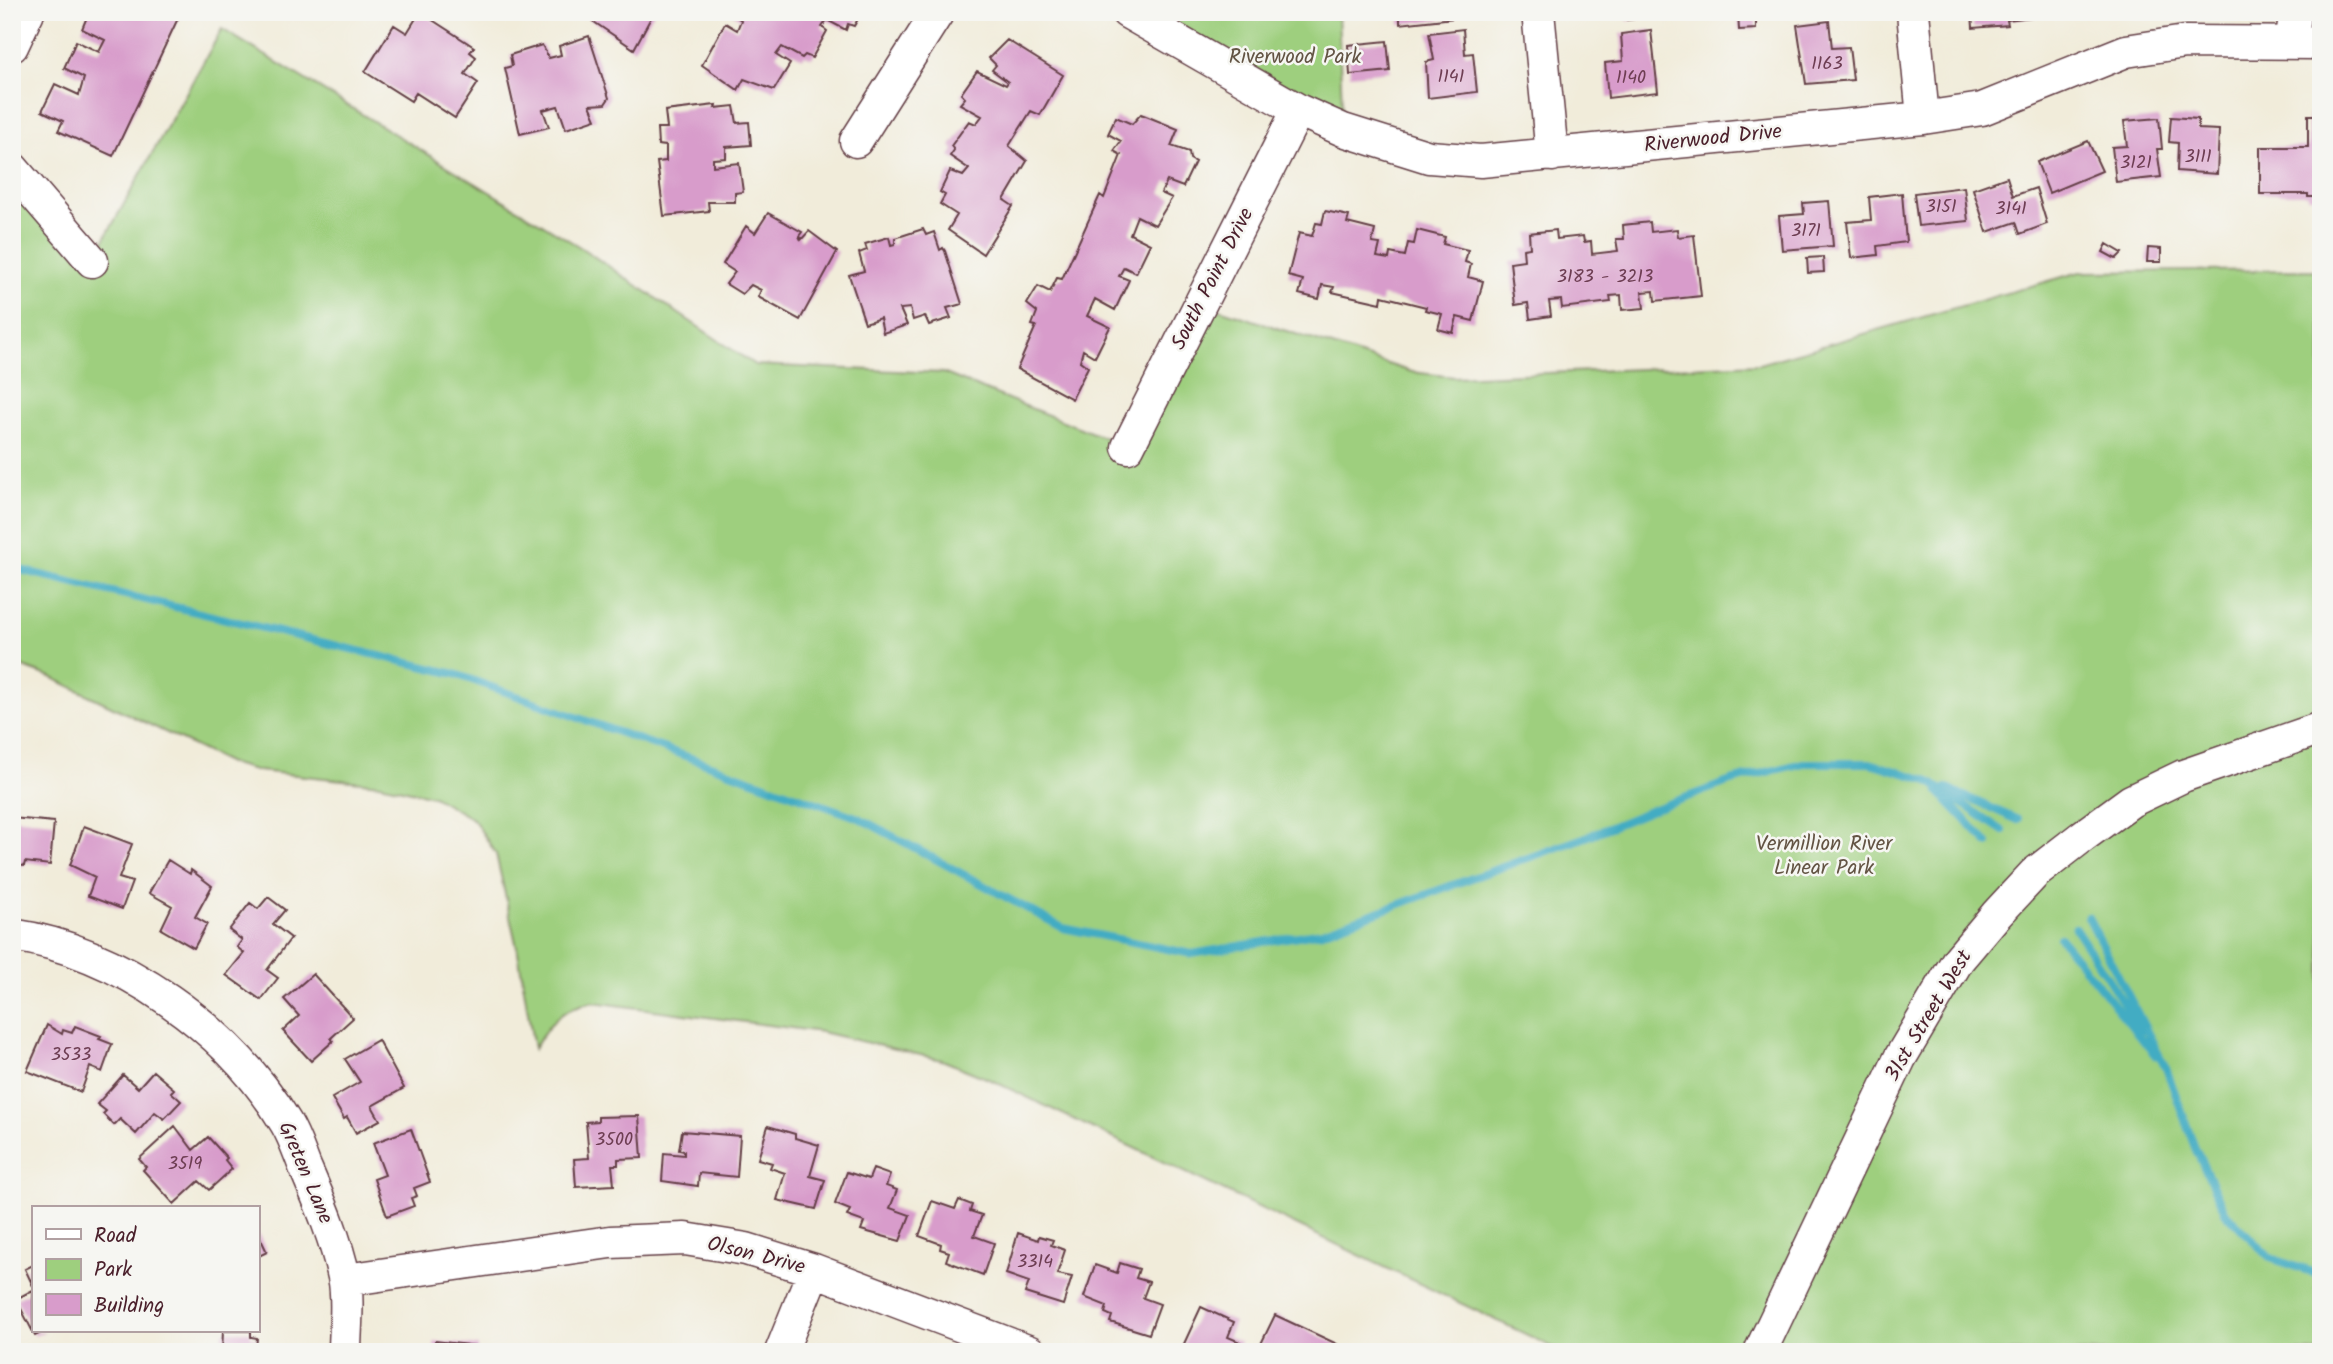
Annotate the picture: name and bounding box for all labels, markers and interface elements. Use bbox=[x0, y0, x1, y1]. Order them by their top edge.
park label: Riverwood Park bbox=[1229, 41, 1361, 74]
house number: 1163 bbox=[1811, 50, 1843, 79]
house number: 1141 bbox=[1438, 63, 1464, 92]
house number: 1140 bbox=[1616, 64, 1646, 93]
street label: Riverwood Drive bbox=[1642, 115, 1784, 163]
house number: 3111 bbox=[2184, 143, 2212, 172]
house number: 3121 bbox=[2120, 149, 2152, 178]
house number: 3151 bbox=[1925, 193, 1957, 222]
house number: 3141 bbox=[1995, 195, 2027, 224]
street label: South Point Drive bbox=[1163, 202, 1263, 356]
house number: 3171 bbox=[1791, 217, 1821, 246]
house number: 3183 - 3213 bbox=[1557, 263, 1653, 292]
park label: Vermillion River Linear Park bbox=[1756, 828, 1893, 885]
street label: 31st Street West bbox=[1877, 943, 1982, 1088]
house number: 3533 bbox=[51, 1041, 91, 1070]
street label: Greten Lane bbox=[269, 1117, 342, 1230]
house number: 3500 bbox=[595, 1126, 633, 1155]
house number: 3519 bbox=[168, 1150, 202, 1179]
legend bbox=[32, 1206, 259, 1332]
text: Road bbox=[94, 1220, 137, 1253]
street label: Olson Drive bbox=[704, 1228, 809, 1284]
house number: 3314 bbox=[1017, 1248, 1053, 1277]
text: Park bbox=[94, 1254, 132, 1287]
text: Building bbox=[94, 1290, 164, 1323]

